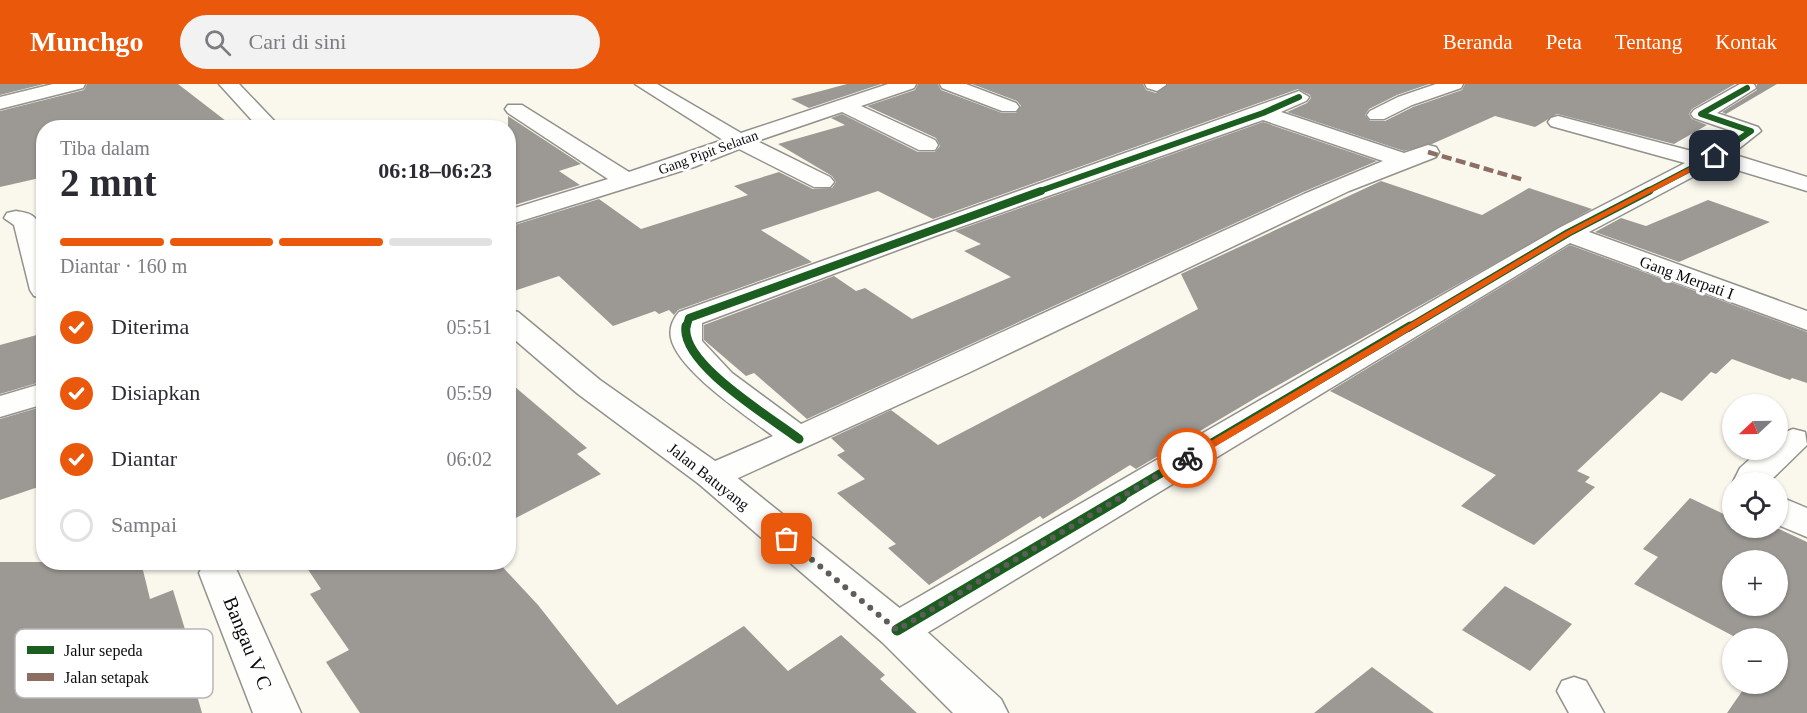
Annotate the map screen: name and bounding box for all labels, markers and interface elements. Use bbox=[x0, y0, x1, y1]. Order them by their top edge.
search box bbox=[180, 15, 600, 69]
text: Munchgo bbox=[30, 26, 144, 57]
icon: search bbox=[201, 26, 234, 59]
text: Cari di sini bbox=[249, 29, 346, 54]
text: Beranda bbox=[1443, 30, 1513, 54]
text: Peta bbox=[1546, 30, 1582, 54]
text: Tentang bbox=[1615, 30, 1682, 54]
text: Kontak bbox=[1715, 30, 1777, 54]
street label: Gang Pipit Selatan bbox=[656, 127, 760, 177]
pin bbox=[1689, 130, 1740, 181]
text: Tiba dalam bbox=[60, 137, 150, 159]
icon: home bbox=[1698, 139, 1731, 172]
text: 06:18–06:23 bbox=[378, 158, 492, 183]
text: 2 mnt bbox=[60, 161, 156, 204]
street label: Gang Merpati I bbox=[1637, 253, 1736, 303]
text: Diantar · 160 m bbox=[60, 255, 187, 277]
icon: check bbox=[60, 311, 93, 344]
text: Diterima bbox=[111, 314, 189, 339]
text: 05:51 bbox=[446, 316, 492, 338]
icon: check bbox=[60, 377, 93, 410]
text: Disiapkan bbox=[111, 380, 200, 405]
text: 05:59 bbox=[446, 382, 492, 404]
north arrow bbox=[1722, 394, 1788, 460]
map controls bbox=[1722, 394, 1788, 694]
courier bbox=[1157, 428, 1217, 488]
street label: Jalan Batuyang bbox=[664, 439, 753, 514]
icon: bike bbox=[1171, 442, 1204, 475]
icon: check bbox=[60, 443, 93, 476]
text: Diantar bbox=[111, 446, 177, 471]
text: 06:02 bbox=[446, 448, 492, 470]
button: locate bbox=[1722, 472, 1788, 538]
text: Sampai bbox=[111, 512, 177, 537]
pin bbox=[761, 513, 812, 564]
icon: bag bbox=[770, 522, 803, 555]
button: + bbox=[1722, 550, 1788, 616]
street label: Bangau V C bbox=[218, 593, 277, 693]
button: − bbox=[1722, 628, 1788, 694]
legend bbox=[15, 629, 213, 698]
text: Jalur sepeda bbox=[64, 642, 143, 660]
text: Jalan setapak bbox=[64, 669, 149, 687]

